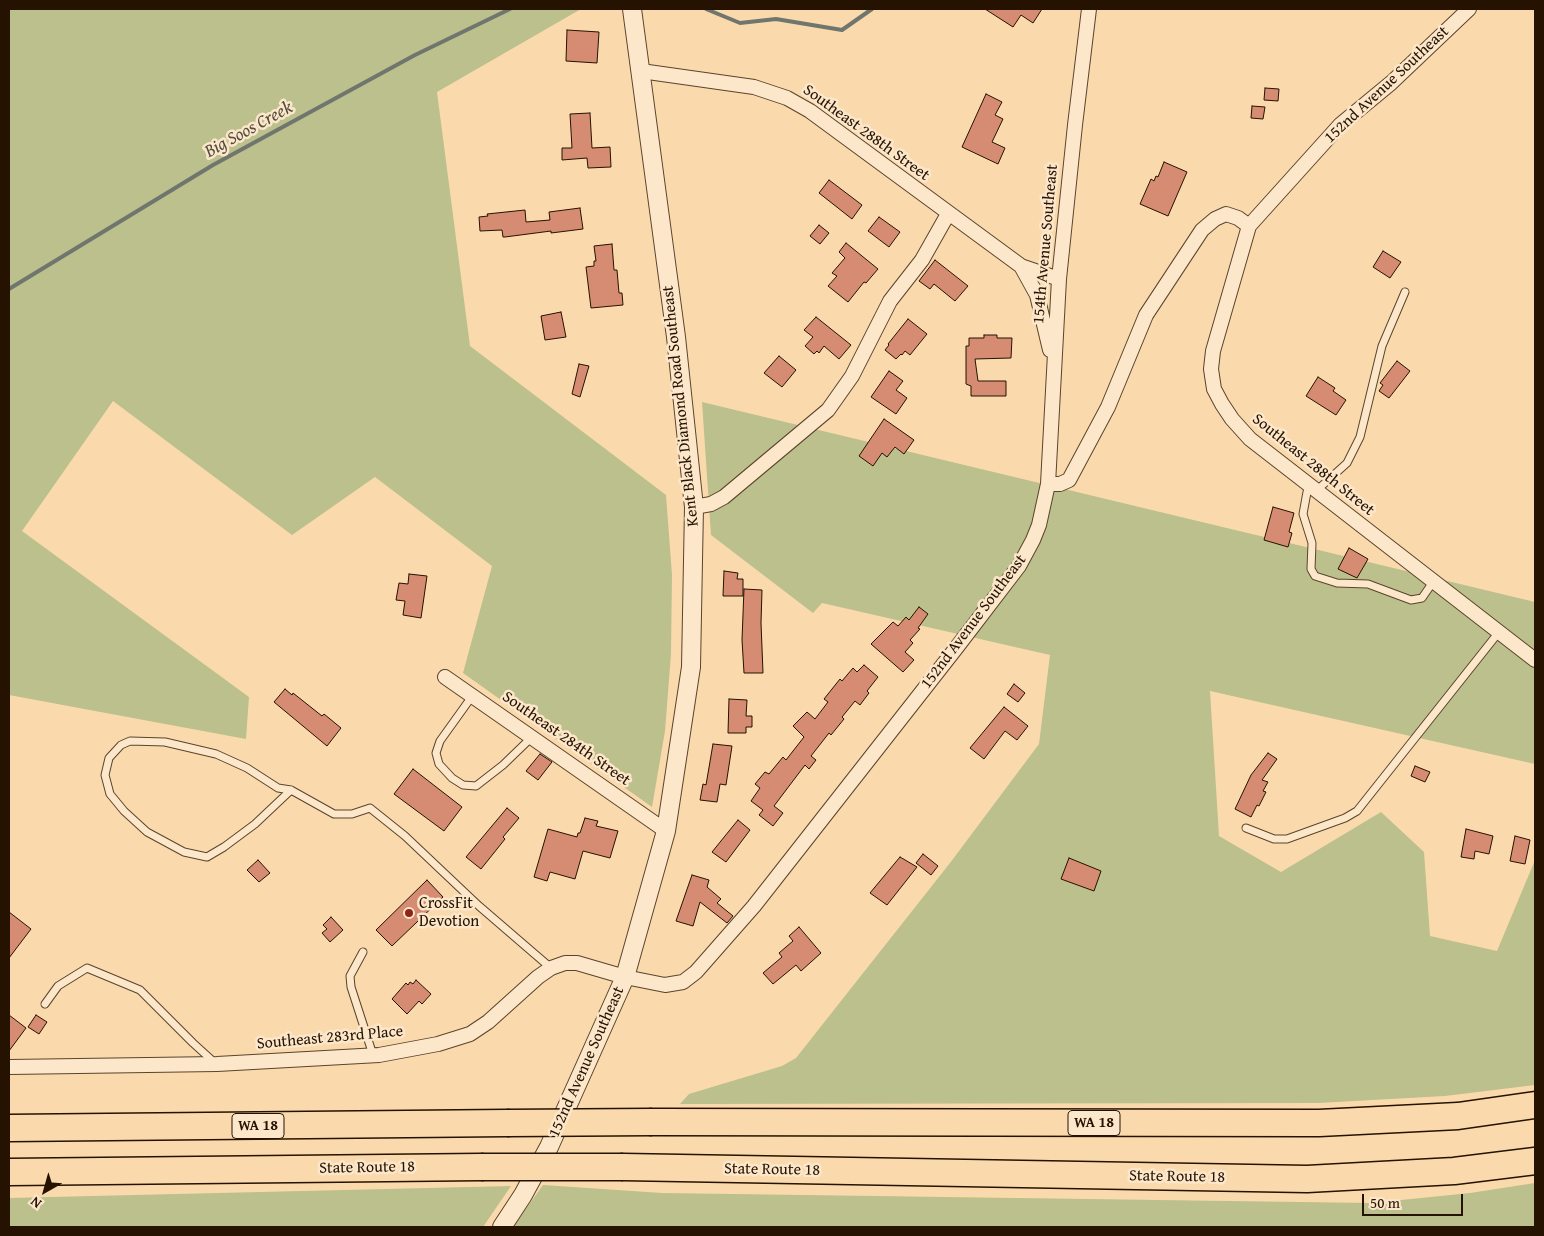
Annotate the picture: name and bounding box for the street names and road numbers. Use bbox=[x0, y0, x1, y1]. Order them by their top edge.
street label: 152nd Avenue Southeast bbox=[1321, 22, 1453, 148]
street label: Southeast 288th Street bbox=[799, 81, 933, 185]
street label: 154th Avenue Southeast bbox=[1029, 163, 1063, 325]
street label: Kent Black Diamond Road Southeast bbox=[659, 285, 703, 527]
street label: Southeast 288th Street bbox=[1248, 410, 1378, 520]
street label: 152nd Avenue Southeast bbox=[917, 551, 1031, 693]
street label: Southeast 284th Street bbox=[498, 688, 634, 790]
street label: 152nd Avenue Southeast bbox=[545, 984, 629, 1140]
street label: Southeast 283rd Place bbox=[256, 1022, 404, 1054]
road number: WA 18 bbox=[1068, 1110, 1120, 1136]
road number: WA 18 bbox=[232, 1114, 284, 1138]
street label: State Route 18 bbox=[319, 1158, 415, 1178]
street label: State Route 18 bbox=[724, 1160, 820, 1180]
street label: State Route 18 bbox=[1129, 1167, 1225, 1187]

